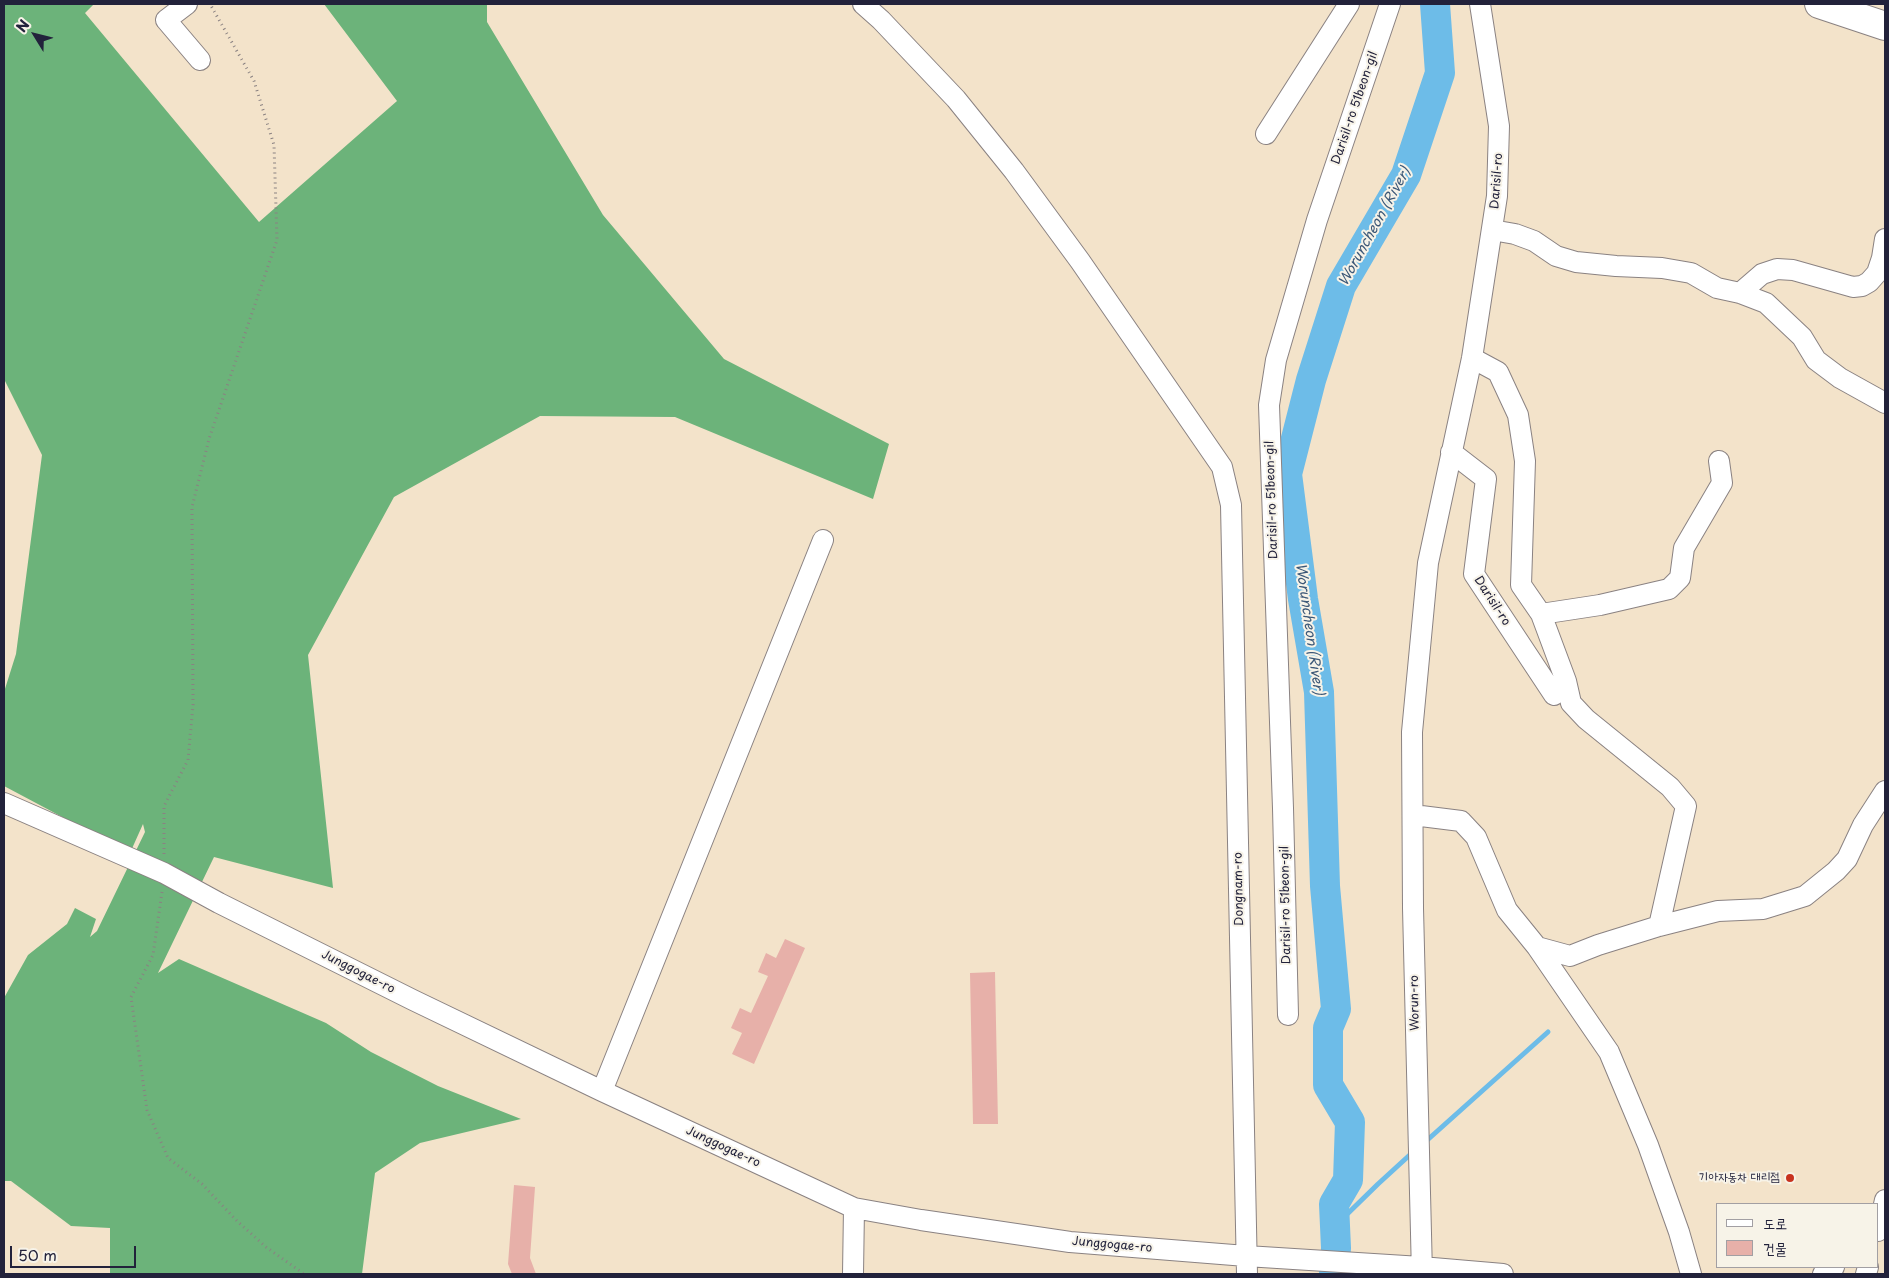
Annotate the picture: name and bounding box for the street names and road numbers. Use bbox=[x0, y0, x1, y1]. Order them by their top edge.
street label: Darisil-ro 51beon-gil bbox=[1329, 50, 1381, 166]
street label: Darisil-ro bbox=[1488, 153, 1506, 209]
street label: Darisil-ro 51beon-gil bbox=[1263, 441, 1281, 559]
street label: Darisil-ro bbox=[1471, 574, 1513, 628]
street label: Darisil-ro 51beon-gil bbox=[1278, 846, 1294, 964]
street label: Dongnam-ro bbox=[1231, 852, 1247, 926]
street label: Junggogae-ro bbox=[319, 947, 397, 997]
street label: Worun-ro bbox=[1407, 975, 1423, 1031]
street label: Junggogae-ro bbox=[684, 1123, 762, 1171]
street label: Junggogae-ro bbox=[1071, 1234, 1153, 1256]

